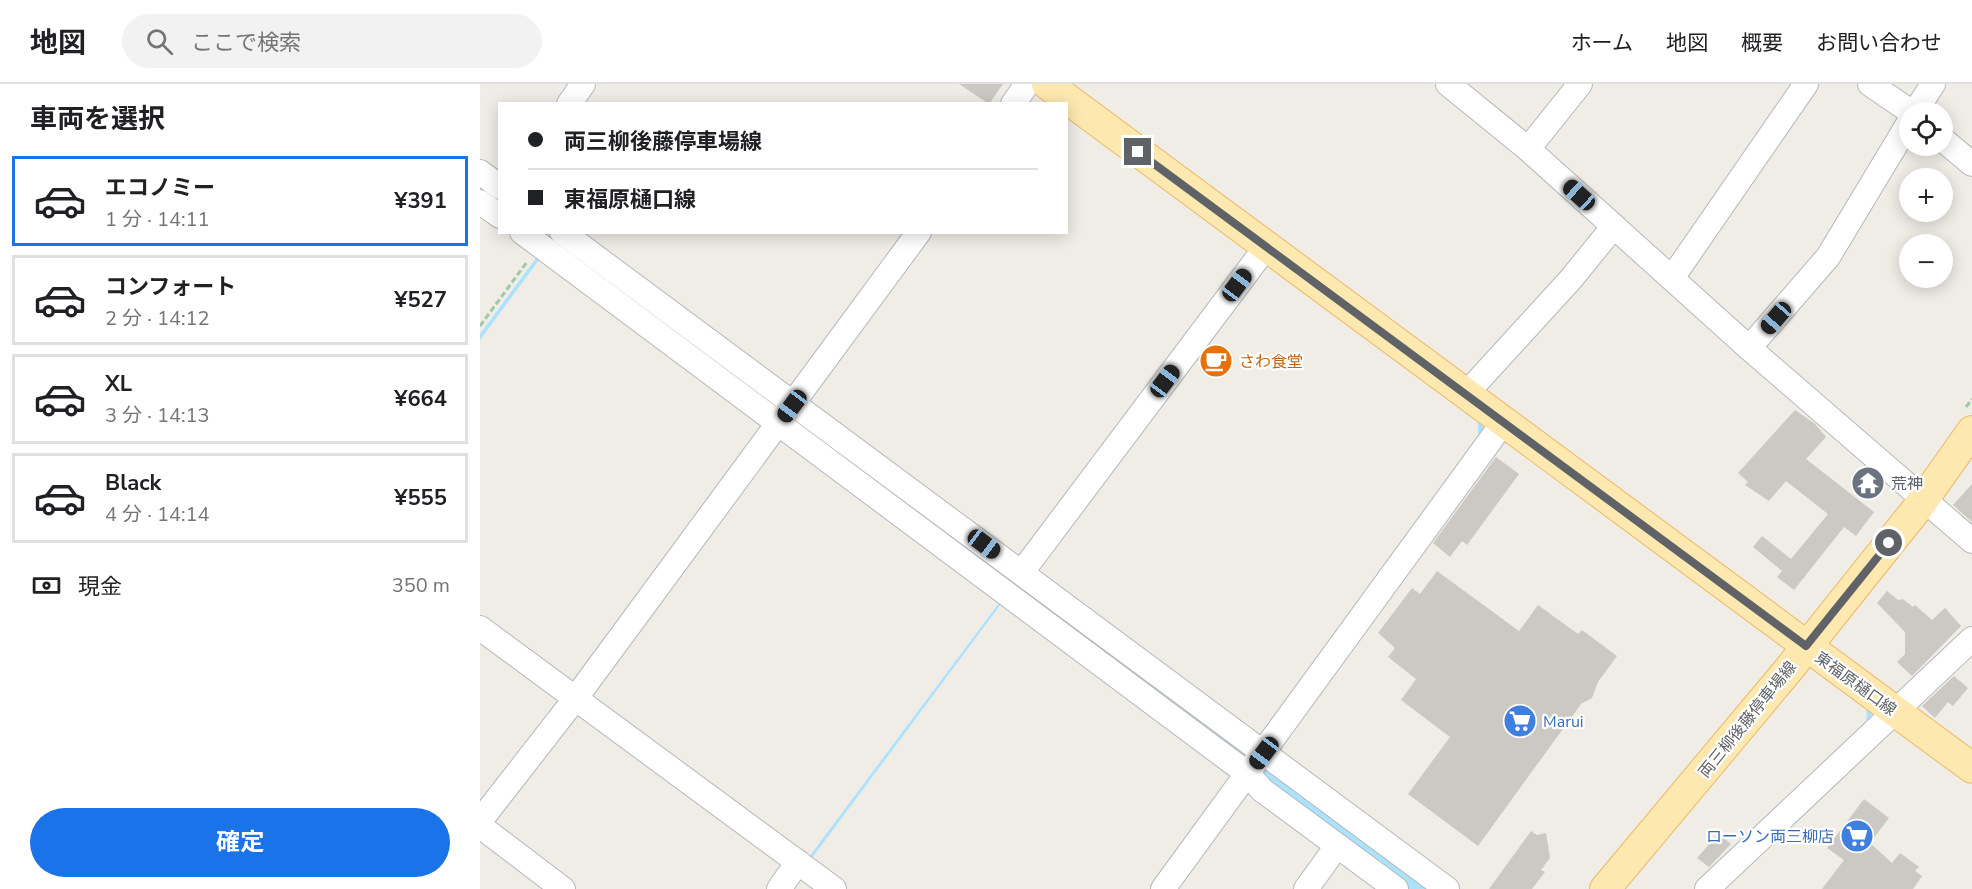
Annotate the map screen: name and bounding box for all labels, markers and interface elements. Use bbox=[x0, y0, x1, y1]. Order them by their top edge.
search box bbox=[122, 14, 542, 68]
text: 地図 bbox=[30, 24, 86, 62]
icon: search bbox=[143, 25, 176, 58]
text: ここで検索 bbox=[191, 28, 301, 58]
text: ホーム bbox=[1571, 29, 1633, 57]
text: 地図 bbox=[1666, 29, 1708, 57]
text: 概要 bbox=[1741, 29, 1783, 57]
text: お問い合わせ bbox=[1816, 29, 1942, 57]
text: 車両を選択 bbox=[30, 101, 165, 138]
map controls bbox=[1899, 102, 1953, 288]
button: locate bbox=[1899, 102, 1953, 156]
text: 両三柳後藤停車場線 bbox=[564, 127, 762, 157]
route end bbox=[1124, 138, 1151, 165]
button: + bbox=[1899, 168, 1953, 222]
text: エコノミー bbox=[105, 173, 215, 203]
icon: car bbox=[33, 174, 87, 228]
car bbox=[1560, 176, 1598, 214]
text: 東福原樋口線 bbox=[564, 185, 696, 215]
text: ¥391 bbox=[394, 186, 447, 216]
text: 1 分 · 14:11 bbox=[105, 206, 210, 233]
button: − bbox=[1899, 234, 1953, 288]
car bbox=[1219, 265, 1255, 305]
text: コンフォート bbox=[105, 272, 236, 302]
icon: car bbox=[33, 273, 87, 327]
text: ¥527 bbox=[394, 285, 447, 315]
car bbox=[1757, 299, 1795, 337]
text: 2 分 · 14:12 bbox=[105, 305, 210, 332]
cafe icon: さわ食堂 bbox=[1198, 343, 1234, 379]
place label: さわ食堂 bbox=[1239, 351, 1303, 373]
car bbox=[1147, 361, 1183, 401]
text: XL bbox=[105, 369, 132, 399]
icon: car bbox=[33, 372, 87, 426]
text: ¥664 bbox=[394, 384, 447, 414]
car bbox=[774, 386, 810, 426]
text: 3 分 · 14:13 bbox=[105, 402, 210, 429]
temple icon: 荒神 bbox=[1850, 465, 1886, 501]
text: Black bbox=[105, 468, 161, 498]
icon: car bbox=[33, 471, 87, 525]
place label: 荒神 bbox=[1891, 473, 1923, 495]
text: ¥555 bbox=[394, 483, 447, 513]
text: 4 分 · 14:14 bbox=[105, 501, 210, 528]
car bbox=[964, 526, 1004, 562]
route start bbox=[1875, 529, 1902, 556]
icon: cash bbox=[30, 569, 63, 602]
text: 現金 bbox=[78, 572, 122, 602]
text: 350 m bbox=[392, 572, 450, 599]
street label: 東福原樋口線 bbox=[1810, 647, 1901, 721]
street label: 両三柳後藤停車場線 bbox=[1694, 657, 1802, 783]
supermarket icon: Marui bbox=[1502, 703, 1538, 739]
place label: Marui bbox=[1543, 711, 1584, 733]
car bbox=[1246, 733, 1282, 773]
button: 確定 bbox=[30, 808, 450, 877]
supermarket icon: ローソン両三柳店 bbox=[1839, 818, 1875, 854]
place label: ローソン両三柳店 bbox=[1706, 826, 1834, 848]

